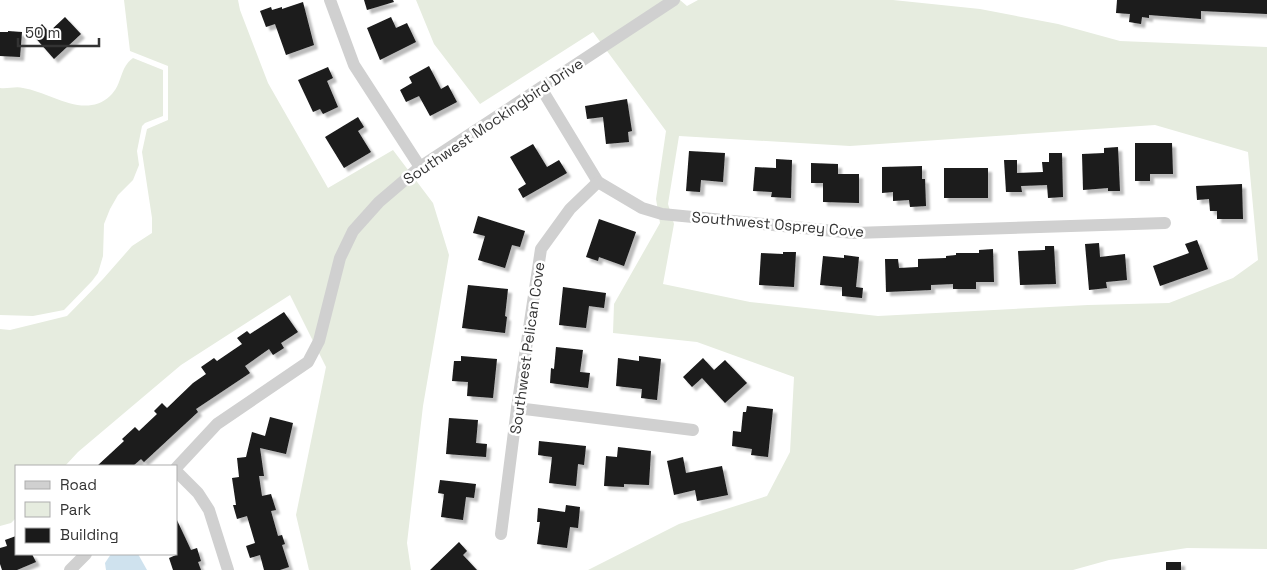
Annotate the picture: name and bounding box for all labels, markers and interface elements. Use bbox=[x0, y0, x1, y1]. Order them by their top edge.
scale bar bbox=[18, 15, 99, 47]
text: 50 m bbox=[25, 23, 60, 42]
street label: Southwest Mockingbird Drive bbox=[399, 54, 587, 188]
street label: Southwest Osprey Cove bbox=[691, 207, 865, 241]
street label: Southwest Pelican Cove bbox=[505, 261, 549, 435]
legend bbox=[15, 465, 178, 555]
text: Road bbox=[60, 475, 97, 494]
text: Park bbox=[60, 500, 91, 519]
text: Building bbox=[60, 525, 119, 544]

